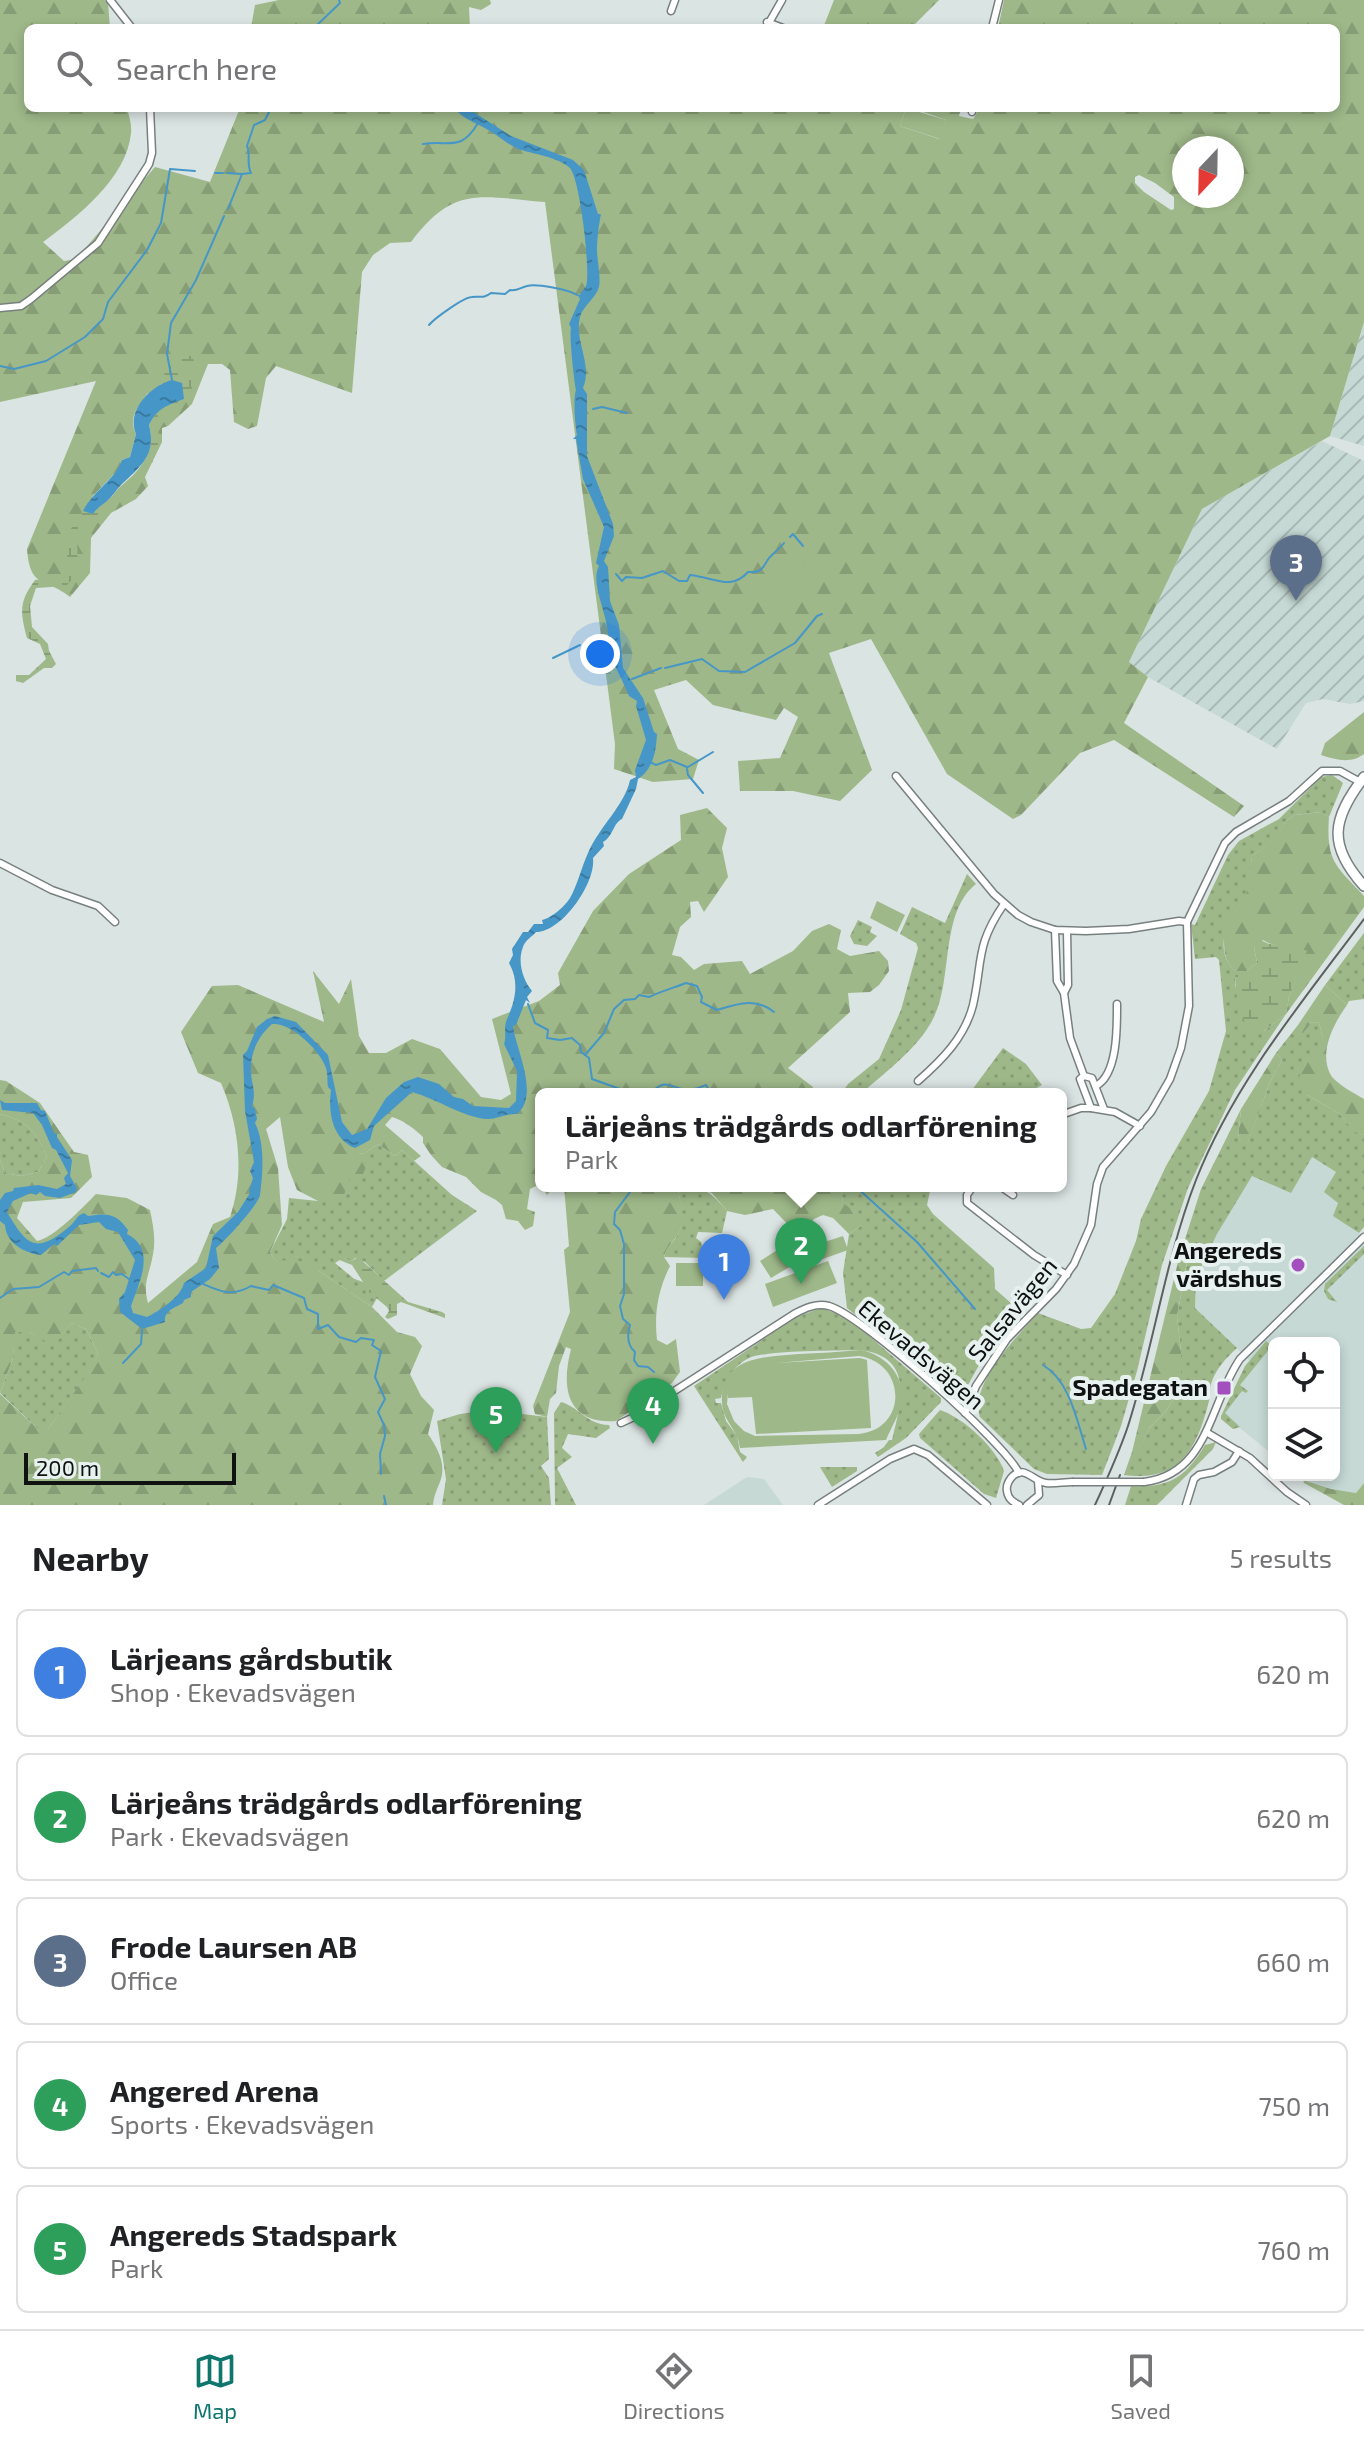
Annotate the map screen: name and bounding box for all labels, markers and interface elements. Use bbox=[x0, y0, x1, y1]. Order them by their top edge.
search box bbox=[24, 24, 1340, 112]
icon: search bbox=[52, 46, 96, 90]
text: Search here bbox=[116, 50, 277, 86]
north arrow bbox=[1172, 136, 1244, 208]
pin: 3 bbox=[1270, 535, 1322, 601]
your location bbox=[580, 634, 620, 674]
popup bbox=[535, 1088, 1067, 1192]
text: Lärjeåns trädgårds odlarförening bbox=[565, 1107, 1037, 1143]
text: Park bbox=[565, 1143, 618, 1174]
pin: 2 bbox=[775, 1218, 827, 1284]
pin: 1 bbox=[698, 1234, 750, 1300]
place label: Angereds värdshus bbox=[1174, 1235, 1282, 1292]
street label: Salsavägen bbox=[961, 1251, 1062, 1367]
marker: Angereds värdshus bbox=[1289, 1256, 1307, 1274]
street label: Ekevadsvägen bbox=[853, 1293, 991, 1415]
map controls bbox=[1268, 1337, 1340, 1481]
button: locate bbox=[1268, 1337, 1340, 1409]
place label: Spadegatan bbox=[1073, 1372, 1208, 1401]
pin: 4 bbox=[627, 1378, 679, 1444]
marker: Spadegatan bbox=[1215, 1379, 1233, 1397]
pin: 5 bbox=[470, 1387, 522, 1453]
button: layers bbox=[1268, 1409, 1340, 1481]
scale bar bbox=[24, 1449, 236, 1485]
text: 200 m bbox=[36, 1454, 99, 1480]
text: Nearby bbox=[32, 1537, 149, 1578]
text: 5 results bbox=[1230, 1542, 1332, 1573]
text: Lärjeans gårdsbutik bbox=[110, 1640, 393, 1676]
text: 1 bbox=[54, 1658, 66, 1689]
text: 620 m bbox=[1256, 1658, 1330, 1689]
text: Shop · Ekevadsvägen bbox=[110, 1676, 356, 1707]
text: Lärjeåns trädgårds odlarförening bbox=[110, 1784, 582, 1820]
text: 2 bbox=[52, 1802, 68, 1833]
text: 620 m bbox=[1256, 1802, 1330, 1833]
text: Park · Ekevadsvägen bbox=[110, 1820, 349, 1851]
text: Frode Laursen AB bbox=[110, 1928, 357, 1964]
text: 3 bbox=[53, 1946, 67, 1977]
text: 660 m bbox=[1256, 1946, 1330, 1977]
text: Office bbox=[110, 1964, 178, 1995]
text: Angered Arena bbox=[110, 2072, 319, 2108]
text: 4 bbox=[52, 2090, 68, 2121]
text: 750 m bbox=[1258, 2090, 1330, 2121]
text: Sports · Ekevadsvägen bbox=[110, 2108, 374, 2139]
text: Angereds Stadspark bbox=[110, 2216, 397, 2252]
text: 5 bbox=[53, 2234, 67, 2265]
text: 760 m bbox=[1258, 2234, 1330, 2265]
text: Park bbox=[110, 2252, 163, 2283]
tab: Map bbox=[193, 2349, 237, 2423]
tab: Directions bbox=[623, 2349, 725, 2423]
tab: Saved bbox=[1111, 2349, 1171, 2423]

